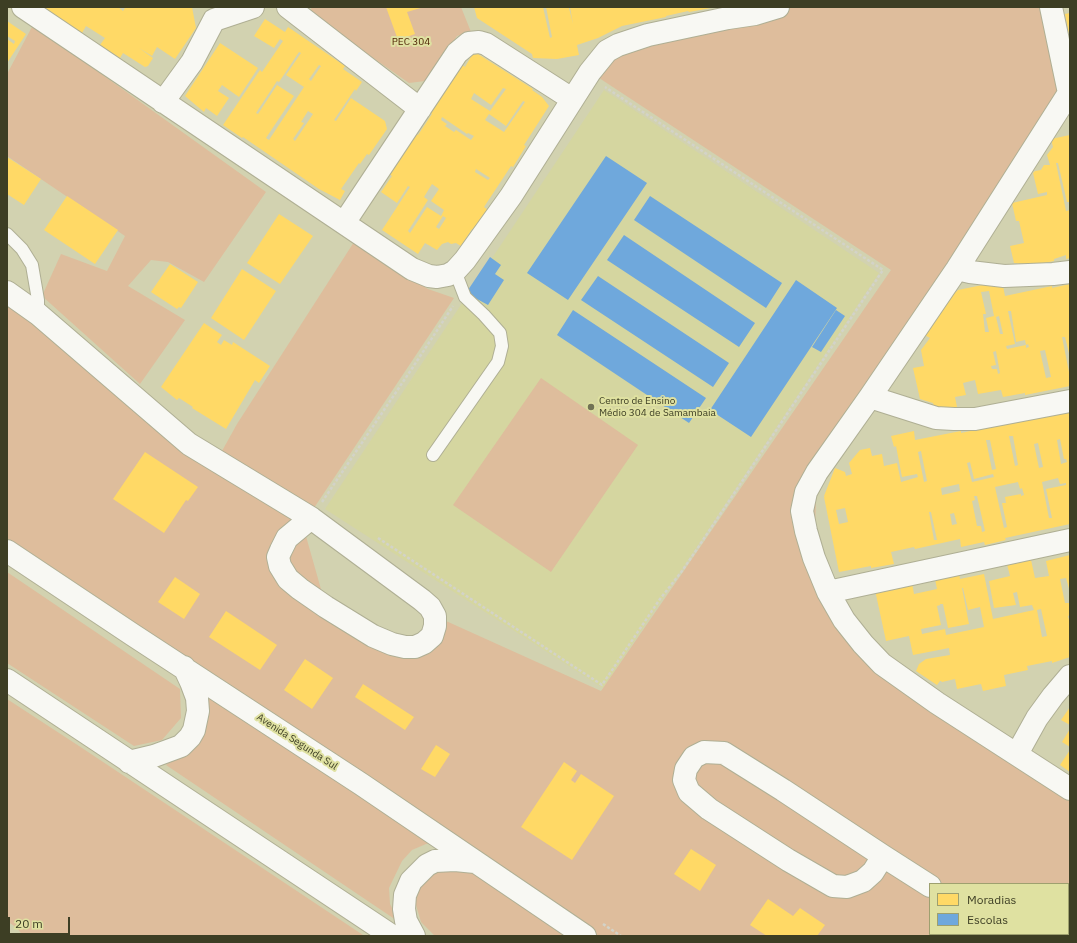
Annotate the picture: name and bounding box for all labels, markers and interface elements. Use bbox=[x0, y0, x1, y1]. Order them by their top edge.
park label: PEC 304 bbox=[392, 36, 430, 48]
place label: Centro de Ensino Médio 304 de Samambaia bbox=[599, 395, 716, 418]
marker: Centro de Ensino Médio 304 de Samambaia bbox=[586, 402, 596, 412]
street label: Avenida Segunda Sul bbox=[254, 711, 340, 773]
legend bbox=[929, 883, 1069, 935]
text: Moradias bbox=[967, 892, 1016, 907]
scale bar bbox=[10, 909, 72, 935]
text: Escolas bbox=[967, 912, 1008, 927]
text: 20 m bbox=[15, 916, 43, 931]

